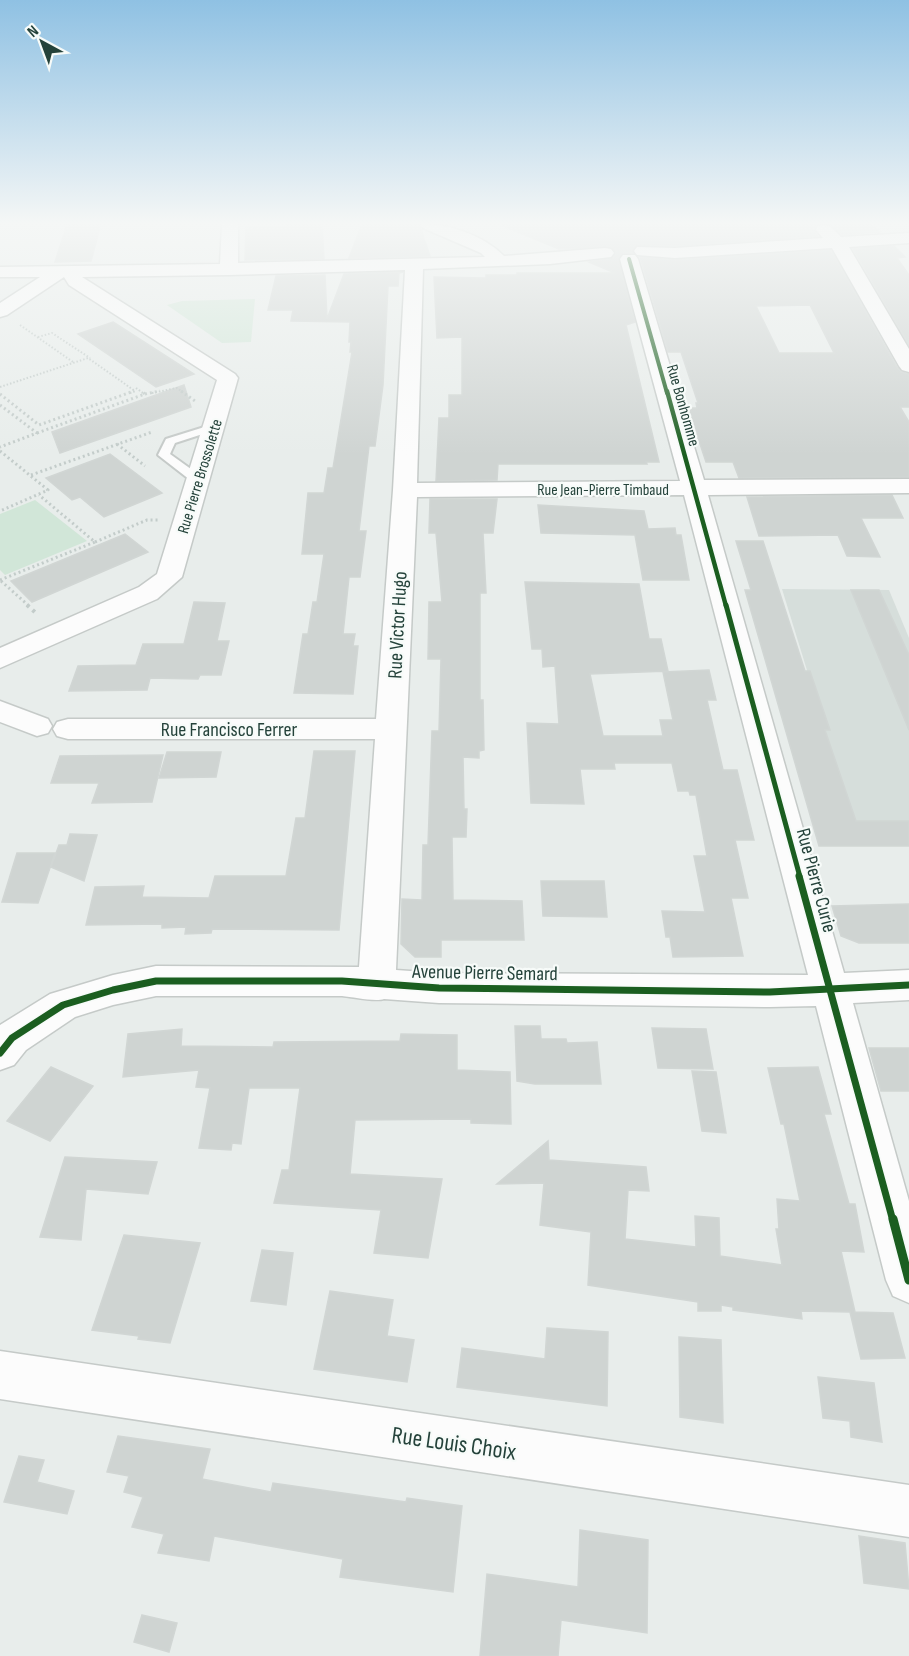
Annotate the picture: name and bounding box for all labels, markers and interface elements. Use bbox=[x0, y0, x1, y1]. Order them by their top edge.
north arrow bbox=[12, 12, 72, 72]
text: N bbox=[24, 22, 43, 42]
street label: Rue Bonhomme bbox=[662, 362, 703, 448]
street label: Rue Pierre Brossolette bbox=[174, 417, 227, 536]
street label: Rue Jean-Pierre Timbaud bbox=[537, 481, 669, 500]
street label: Rue Victor Hugo bbox=[383, 571, 413, 679]
street label: Rue Francisco Ferrer bbox=[161, 718, 298, 742]
street label: Rue Pierre Curie bbox=[791, 826, 841, 935]
street label: Avenue Pierre Semard bbox=[411, 960, 558, 986]
street label: Rue Louis Choix bbox=[390, 1420, 518, 1467]

